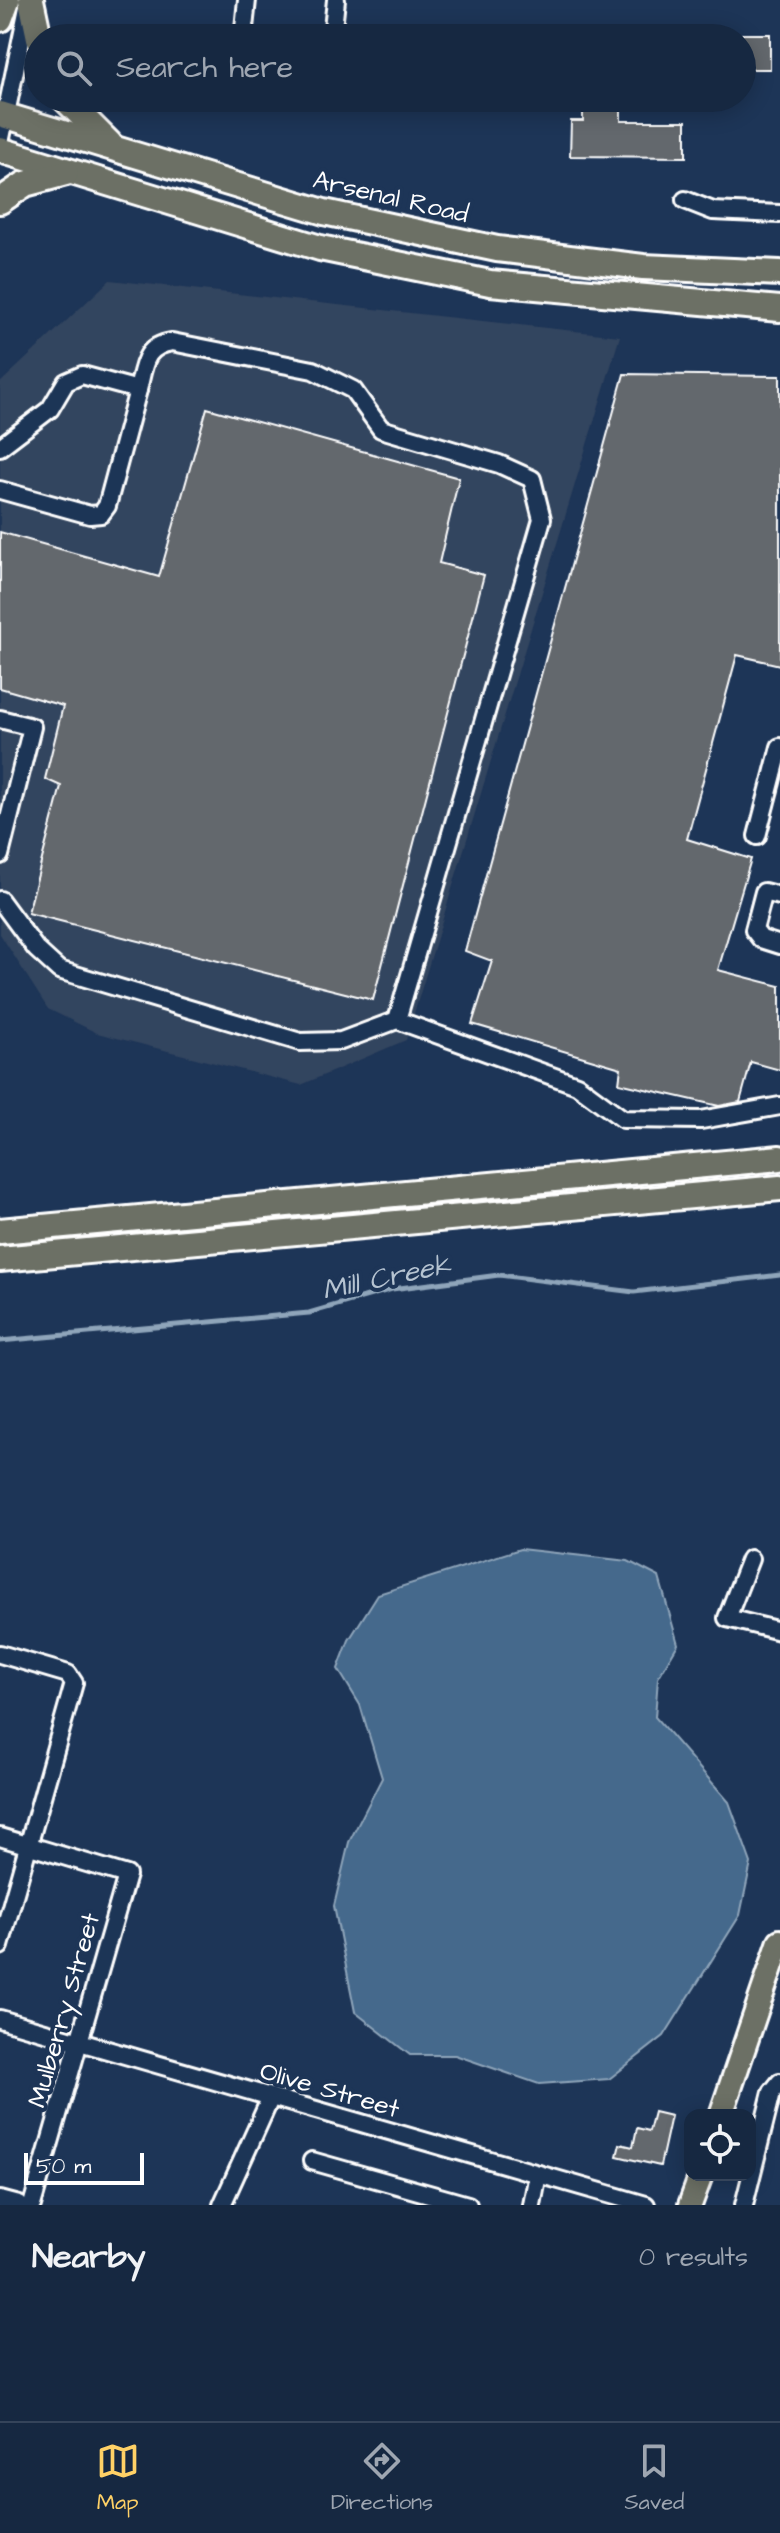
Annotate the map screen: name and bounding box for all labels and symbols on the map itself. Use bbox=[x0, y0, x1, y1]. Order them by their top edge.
street label: Arsenal Road bbox=[309, 162, 472, 232]
water label: Mill Creek bbox=[319, 1245, 455, 1310]
street label: Mulberry Street bbox=[19, 1908, 111, 2112]
street label: Olive Street bbox=[256, 2053, 404, 2127]
scale bar bbox=[24, 2149, 144, 2185]

